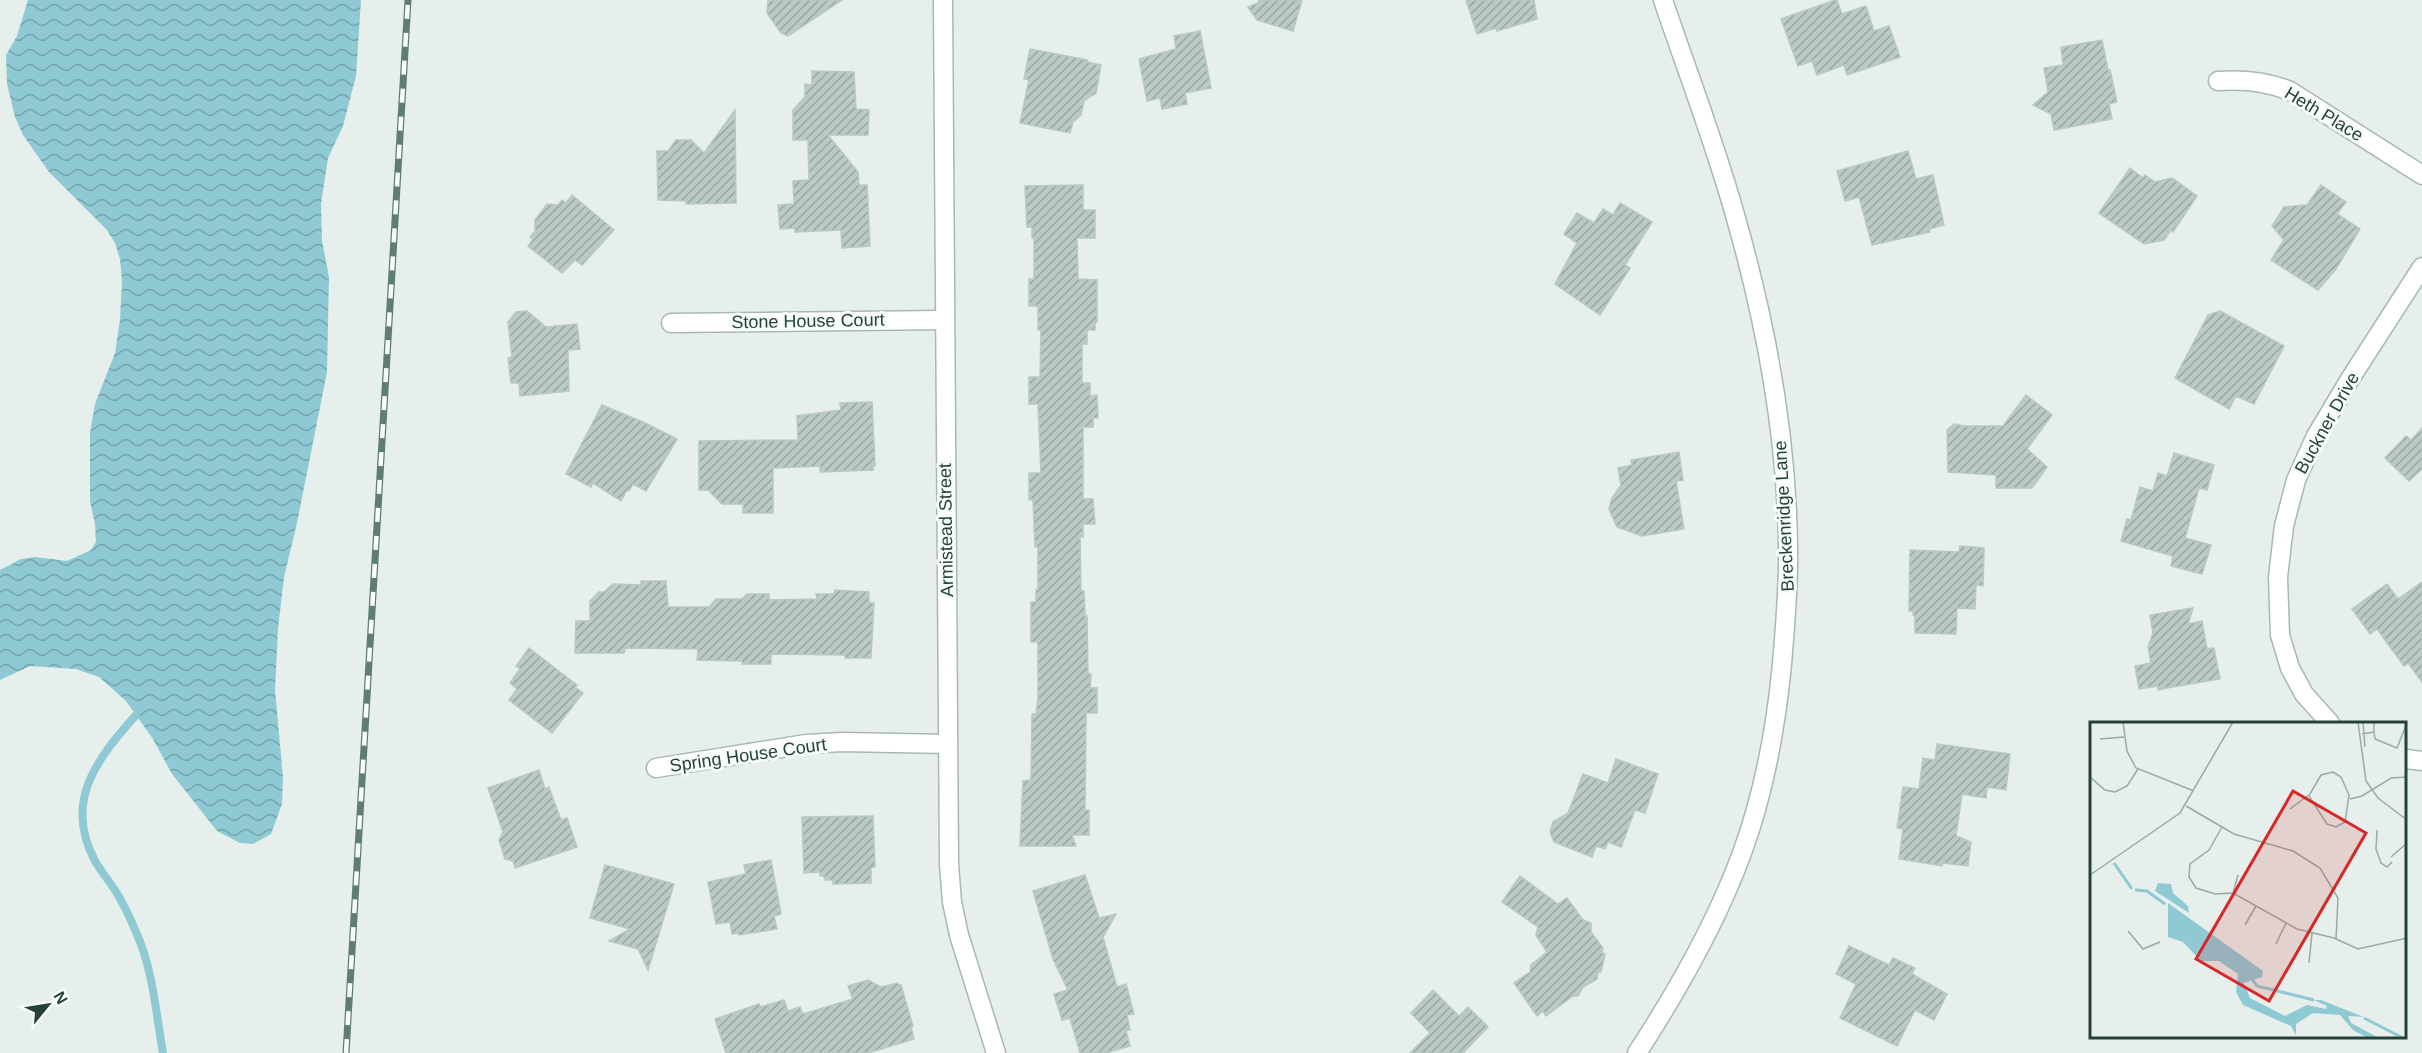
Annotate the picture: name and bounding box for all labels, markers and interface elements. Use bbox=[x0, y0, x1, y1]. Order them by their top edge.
street label: Heth Place bbox=[2281, 83, 2367, 145]
street label: Stone House Court bbox=[731, 310, 885, 332]
street label: Buckner Drive bbox=[2291, 369, 2363, 477]
street label: Breckenridge Lane bbox=[1770, 440, 1798, 592]
street label: Armistead Street bbox=[935, 463, 957, 597]
inset map bbox=[2090, 722, 2407, 1038]
street label: Spring House Court bbox=[668, 734, 828, 776]
north arrow bbox=[18, 975, 78, 1035]
text: N bbox=[50, 988, 71, 1007]

